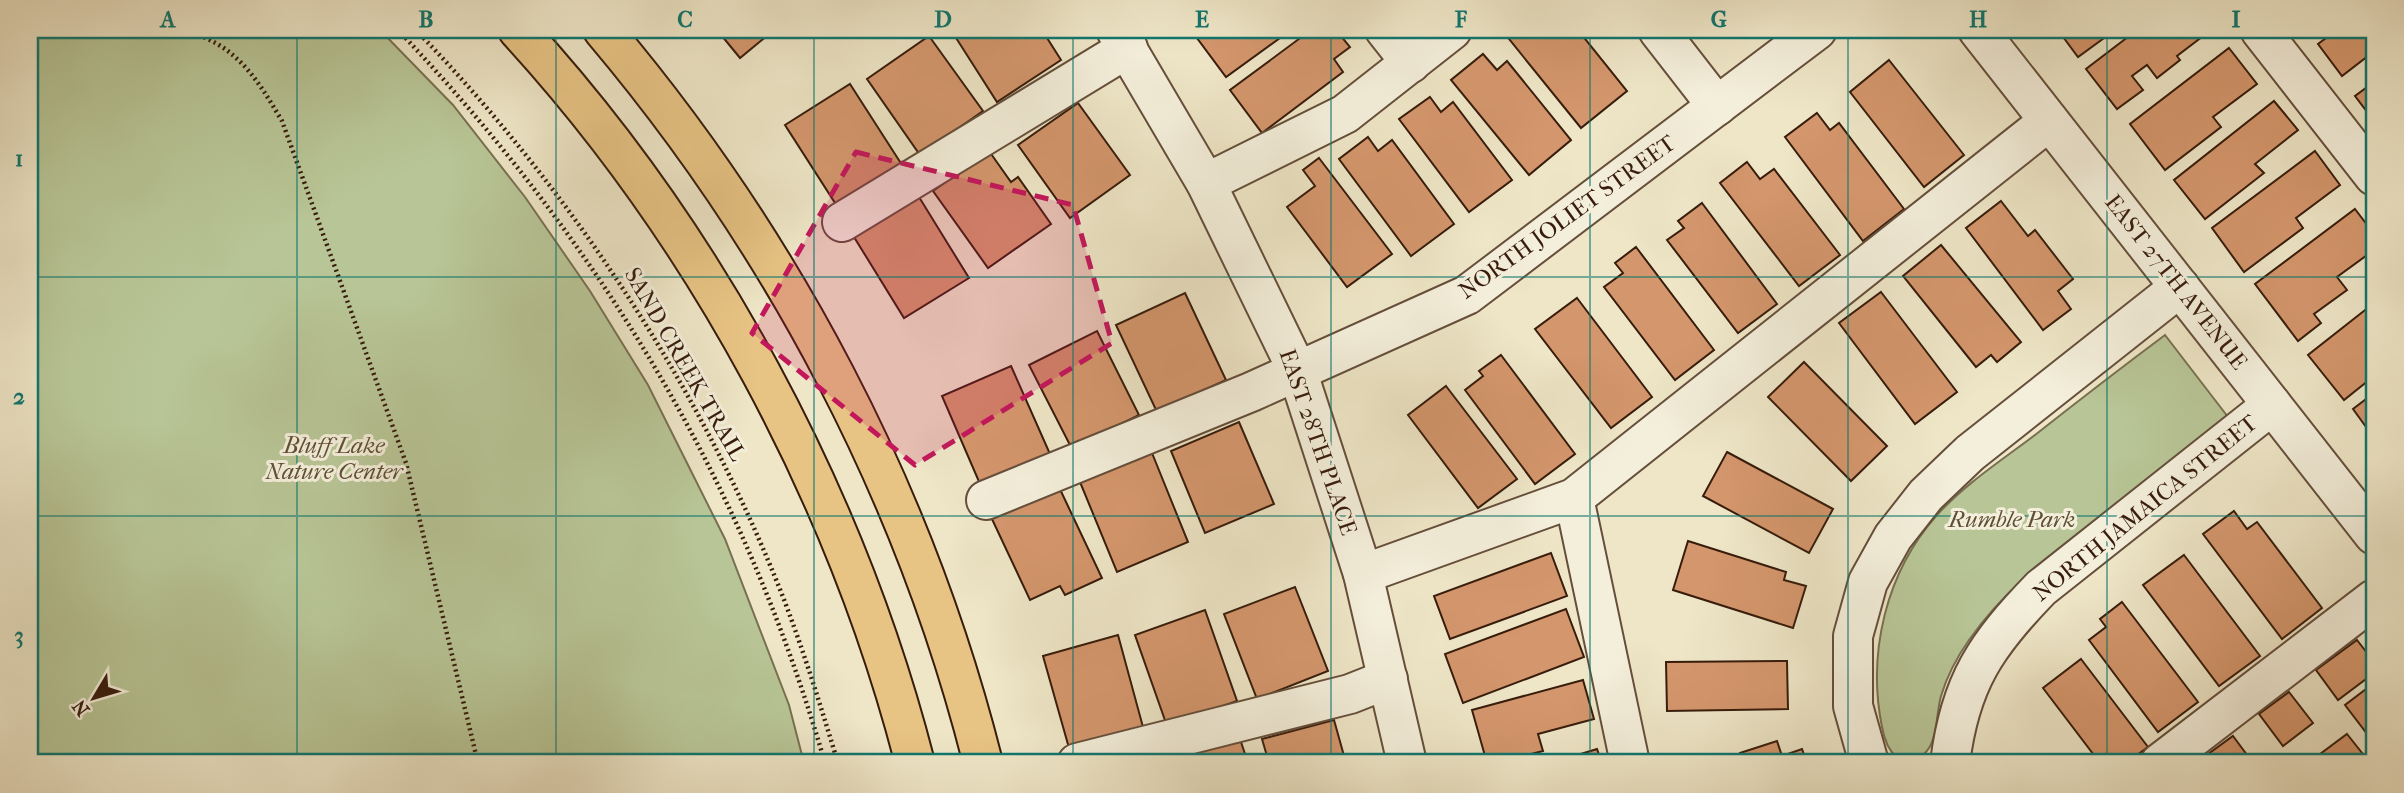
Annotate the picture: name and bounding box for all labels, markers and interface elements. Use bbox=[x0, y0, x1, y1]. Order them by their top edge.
text: A bbox=[159, 6, 177, 33]
text: B bbox=[419, 6, 434, 33]
text: C bbox=[677, 6, 693, 33]
text: D bbox=[934, 6, 952, 33]
text: E bbox=[1195, 6, 1209, 33]
text: F bbox=[1454, 6, 1468, 33]
text: G bbox=[1711, 6, 1727, 33]
text: H bbox=[1969, 6, 1987, 33]
text: I bbox=[2232, 6, 2241, 33]
street label: NORTH JOLIET STREET bbox=[1453, 129, 1681, 305]
text: 1 bbox=[15, 145, 23, 172]
street label: EAST 27TH AVENUE bbox=[2099, 189, 2253, 375]
street label: SAND CREEK TRAIL bbox=[619, 263, 751, 466]
street label: EAST 28TH PLACE bbox=[1273, 345, 1363, 539]
text: 2 bbox=[13, 383, 25, 410]
street label: NORTH JAMAICA STREET bbox=[2027, 409, 2263, 607]
park label: Bluff Lake Nature Center bbox=[264, 432, 404, 485]
park label: Rumble Park bbox=[1947, 506, 2075, 533]
text: 3 bbox=[14, 622, 24, 649]
north arrow bbox=[60, 664, 130, 734]
text: N bbox=[68, 695, 94, 720]

